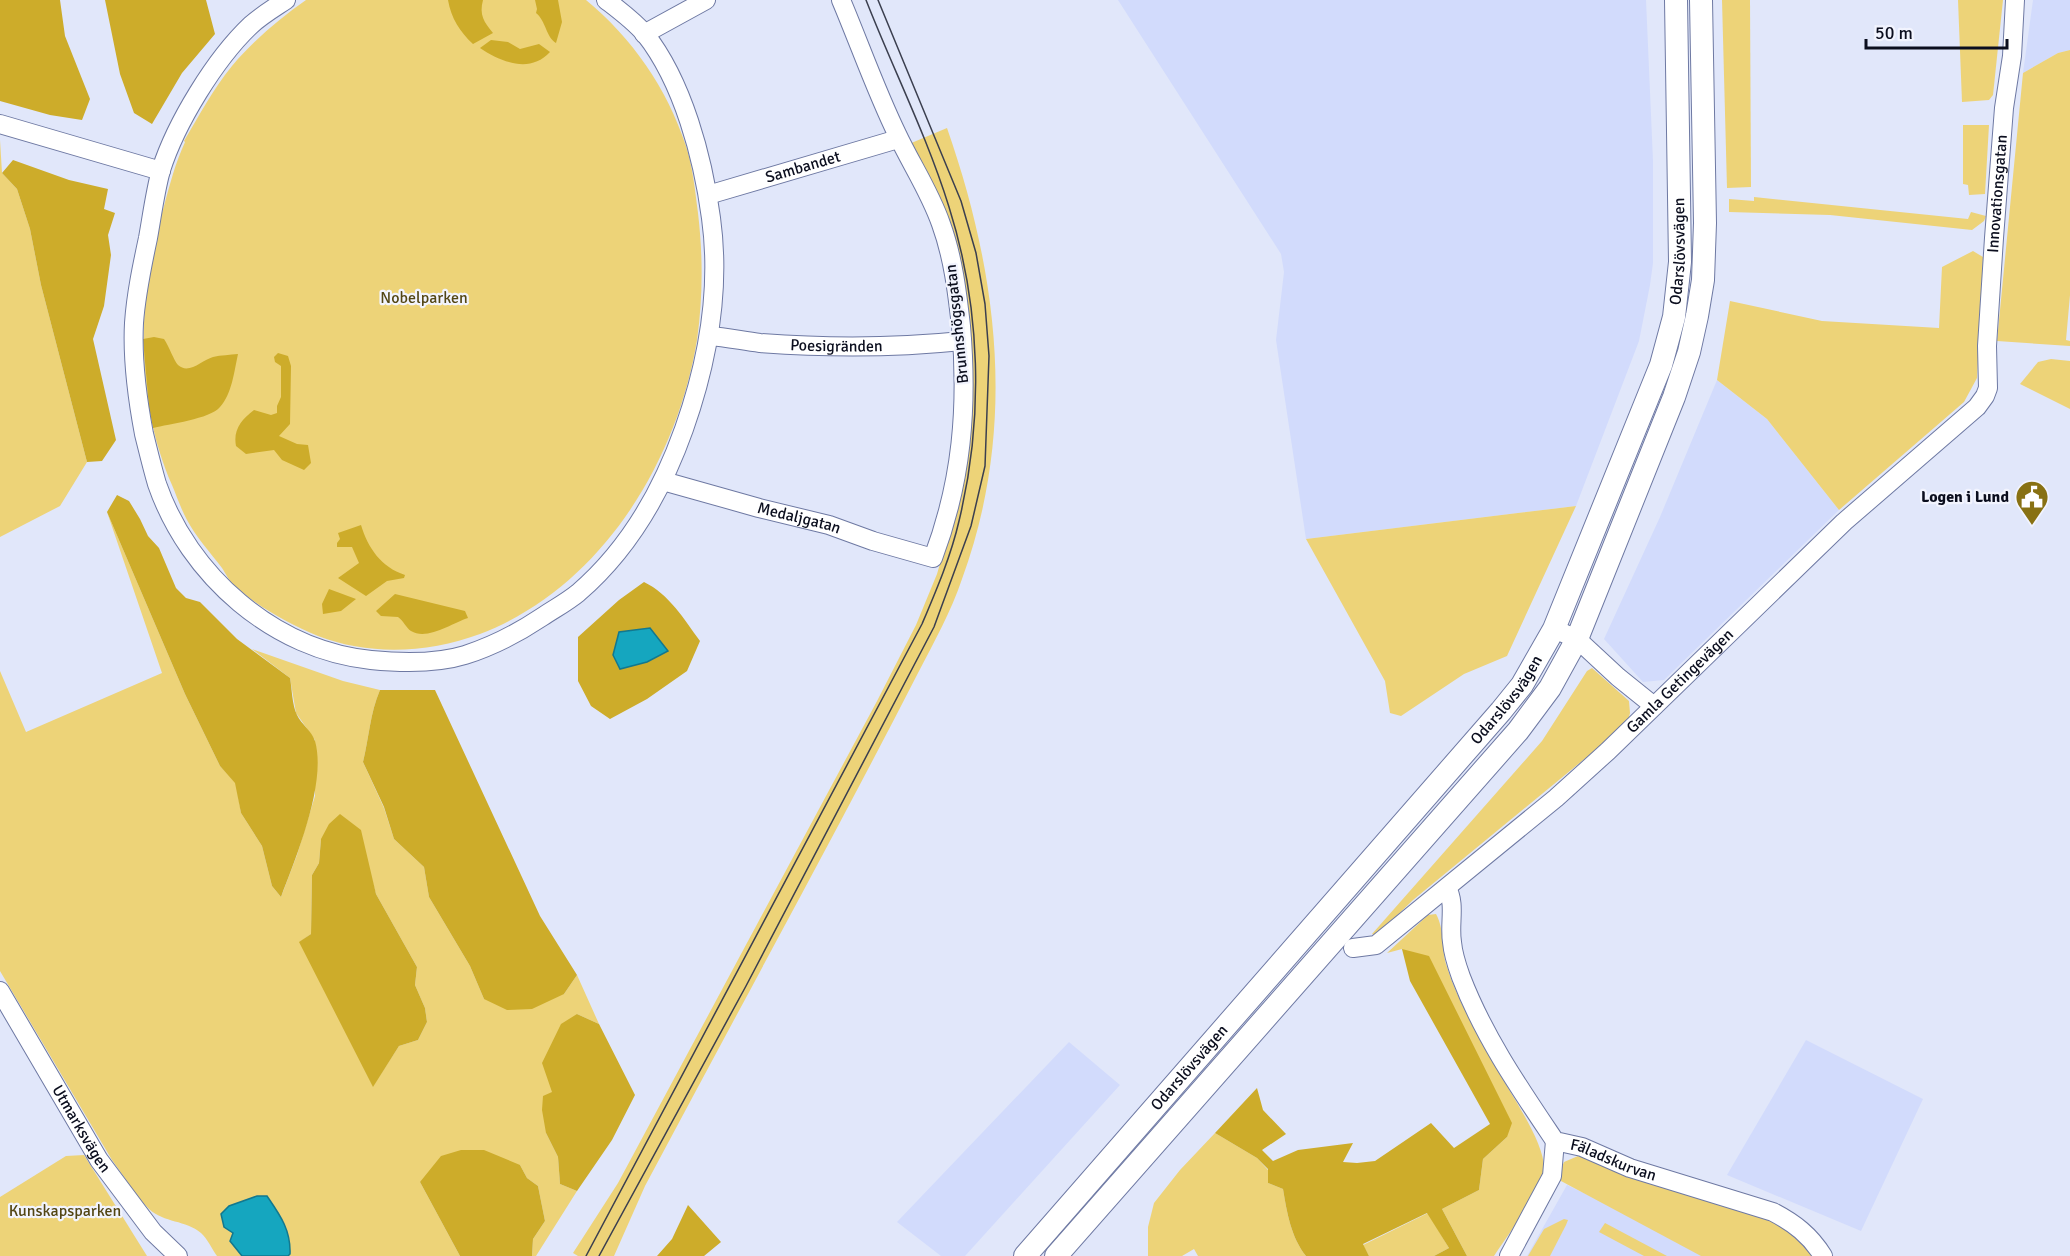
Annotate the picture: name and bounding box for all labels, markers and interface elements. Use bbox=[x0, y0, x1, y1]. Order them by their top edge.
scale bar bbox=[1866, 12, 2007, 50]
text: 50 m bbox=[1875, 22, 1913, 44]
street label: Innovationsgatan bbox=[1983, 134, 2012, 254]
street label: Sambandet bbox=[763, 146, 843, 188]
street label: Odarslövsvägen bbox=[1665, 198, 1690, 306]
street label: Brunnshögsgatan bbox=[941, 263, 973, 385]
park label: Nobelparken bbox=[380, 288, 468, 308]
street label: Poesigränden bbox=[790, 335, 883, 357]
public building icon: Logen i Lund bbox=[2014, 479, 2050, 526]
place label: Logen i Lund bbox=[1921, 487, 2009, 507]
street label: Medaljgatan bbox=[755, 498, 844, 538]
street label: Gamla Getingevägen bbox=[1622, 625, 1738, 738]
street label: Odarslövsvägen bbox=[1466, 652, 1547, 749]
street label: Odarslövsvägen bbox=[1147, 1021, 1232, 1115]
street label: Utmarksvägen bbox=[47, 1081, 115, 1177]
street label: Fäladskurvan bbox=[1568, 1135, 1659, 1186]
park label: Kunskapsparken bbox=[9, 1201, 121, 1221]

